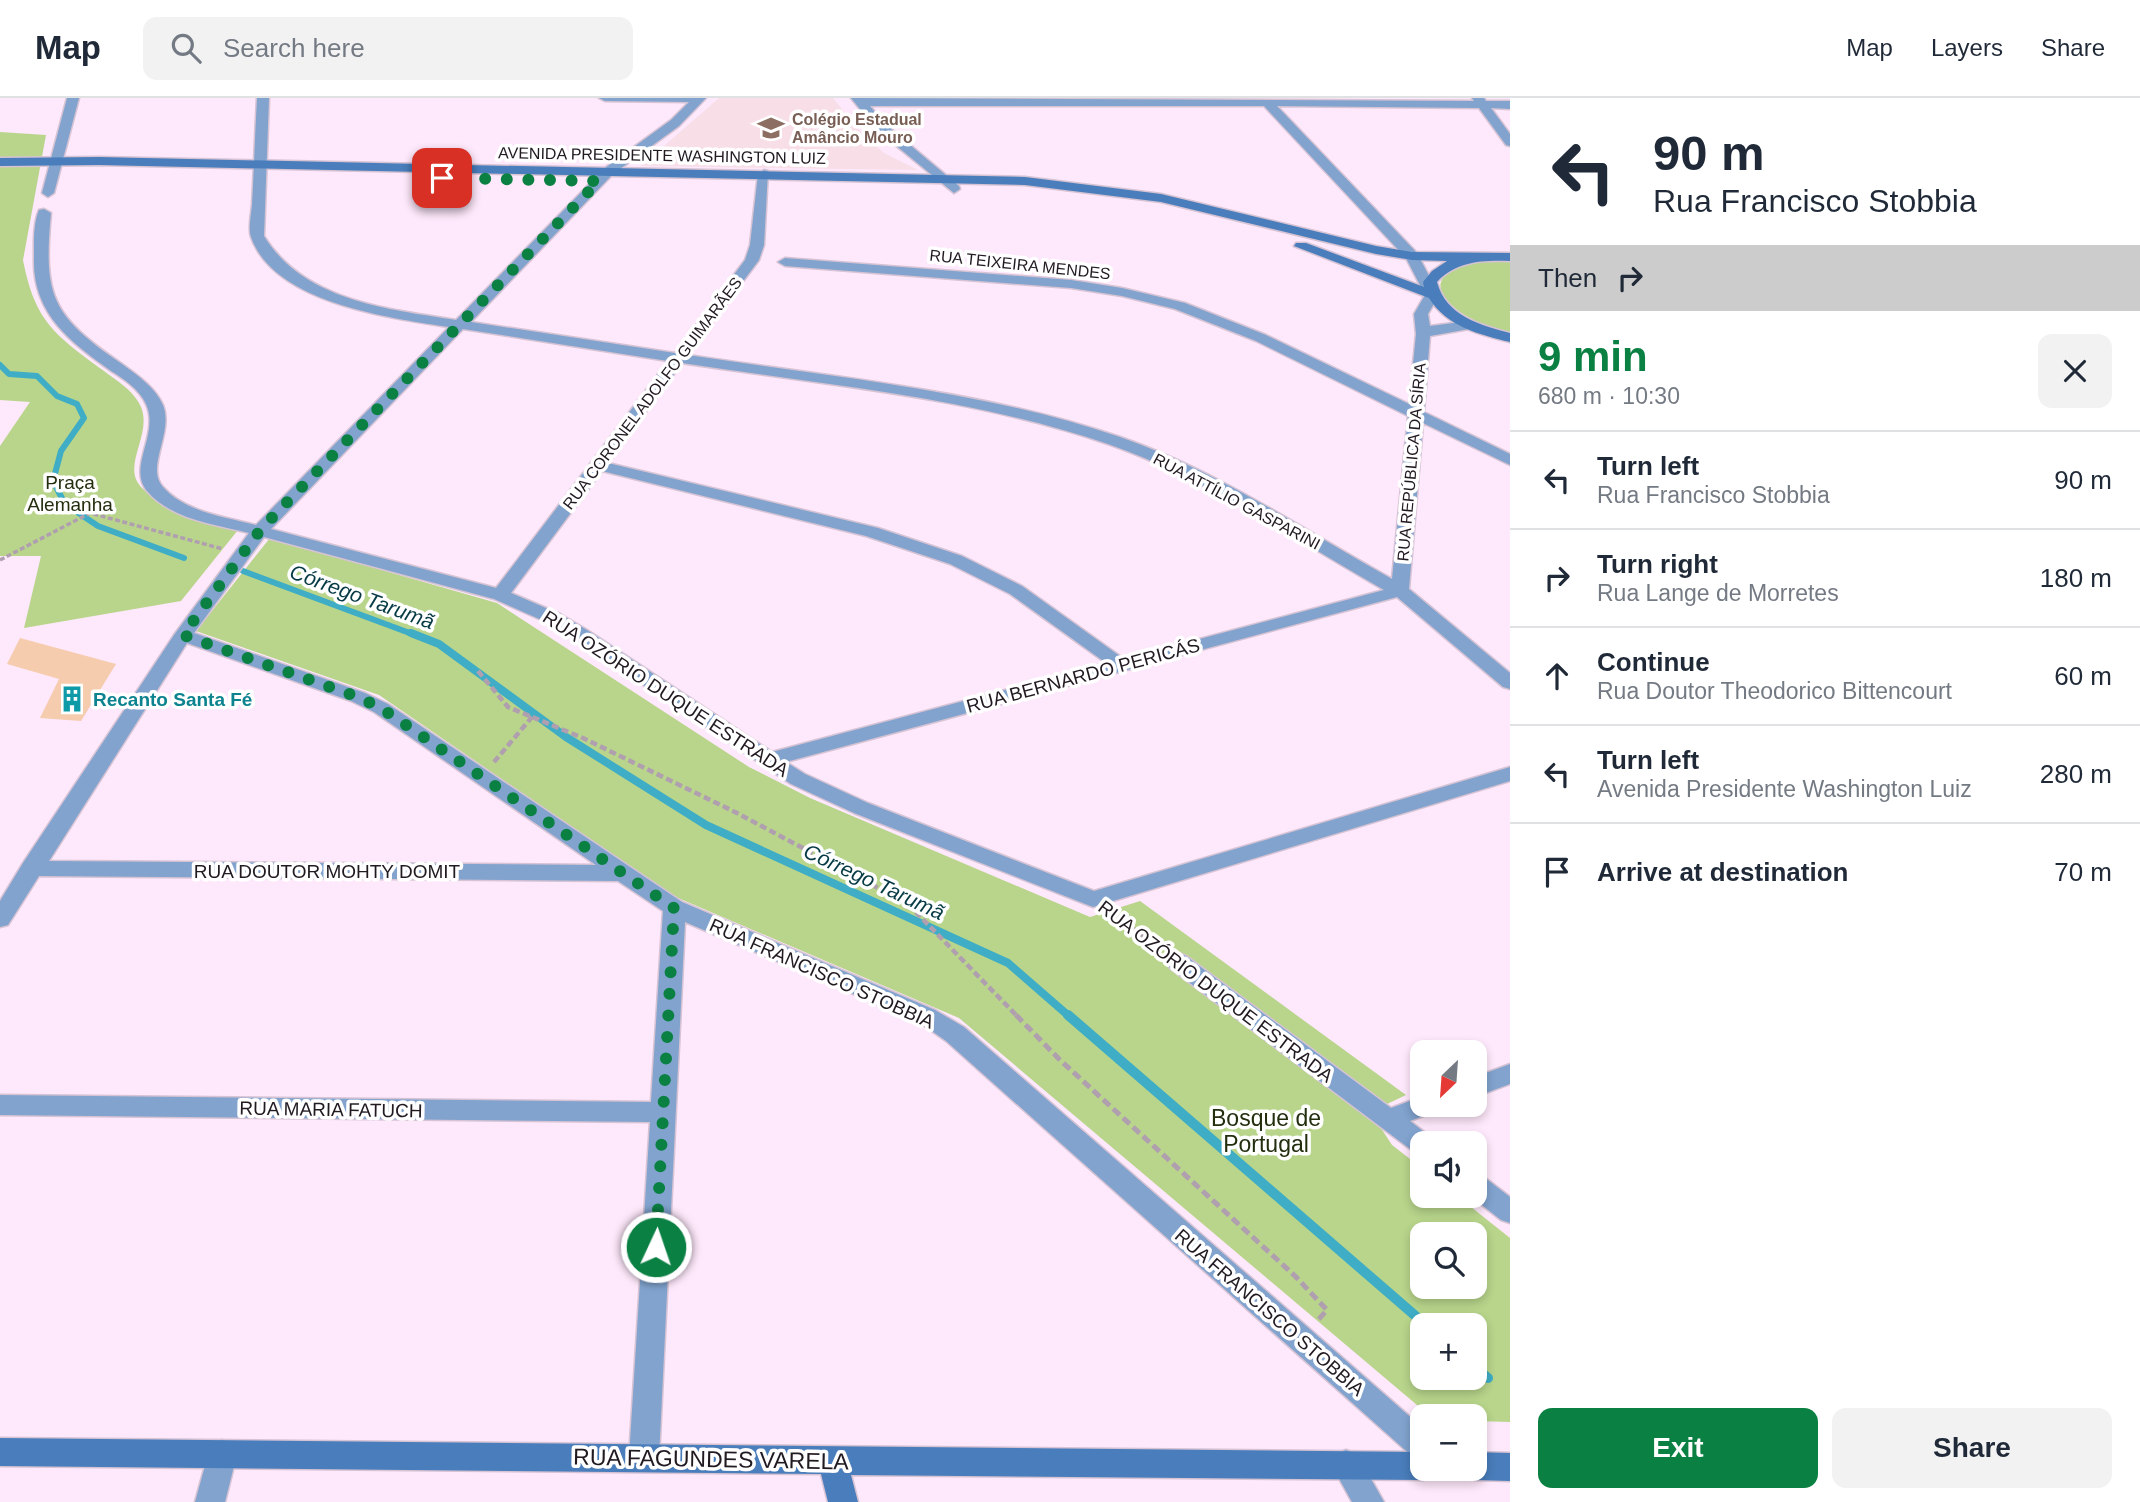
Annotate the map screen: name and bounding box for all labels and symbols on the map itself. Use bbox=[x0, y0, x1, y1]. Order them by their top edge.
place label: Colégio Estadual Amâncio Mouro bbox=[792, 111, 922, 146]
school or university icon: Colégio Estadual Amâncio Mouro bbox=[756, 113, 786, 143]
street label: AVENIDA PRESIDENTE WASHINGTON LUIZ bbox=[498, 144, 826, 167]
pin bbox=[412, 148, 472, 208]
street label: RUA TEIXEIRA MENDES bbox=[929, 247, 1111, 282]
street label: RUA CORONEL ADOLFO GUIMARÃES bbox=[558, 273, 745, 512]
street label: RUA REPÚBLICA DA SÍRIA bbox=[1393, 362, 1429, 562]
street label: RUA ATTÍLIO GASPARINI bbox=[1151, 449, 1323, 553]
park label: Praça Alemanha bbox=[27, 472, 113, 515]
water label: Córrego Tarumã bbox=[287, 560, 438, 633]
street label: RUA OZÓRIO DUQUE ESTRADA bbox=[539, 606, 793, 781]
street label: RUA BERNARDO PERICÁS bbox=[964, 634, 1202, 717]
building icon: Recanto Santa Fé bbox=[57, 684, 87, 714]
place label: Recanto Santa Fé bbox=[93, 689, 252, 710]
water label: Córrego Tarumã bbox=[800, 839, 948, 924]
street label: RUA DOUTOR MOHTY DOMIT bbox=[194, 861, 461, 882]
street label: RUA OZÓRIO DUQUE ESTRADA bbox=[1094, 896, 1337, 1087]
street label: RUA FRANCISCO STOBBIA bbox=[706, 914, 938, 1033]
north arrow bbox=[1410, 1040, 1488, 1116]
street label: RUA MARIA FATUCH bbox=[239, 1097, 423, 1122]
park label: Bosque de Portugal bbox=[1211, 1105, 1321, 1157]
position arrow bbox=[619, 1210, 693, 1284]
street label: RUA FRANCISCO STOBBIA bbox=[1171, 1225, 1369, 1400]
street label: RUA FAGUNDES VARELA bbox=[573, 1444, 850, 1474]

